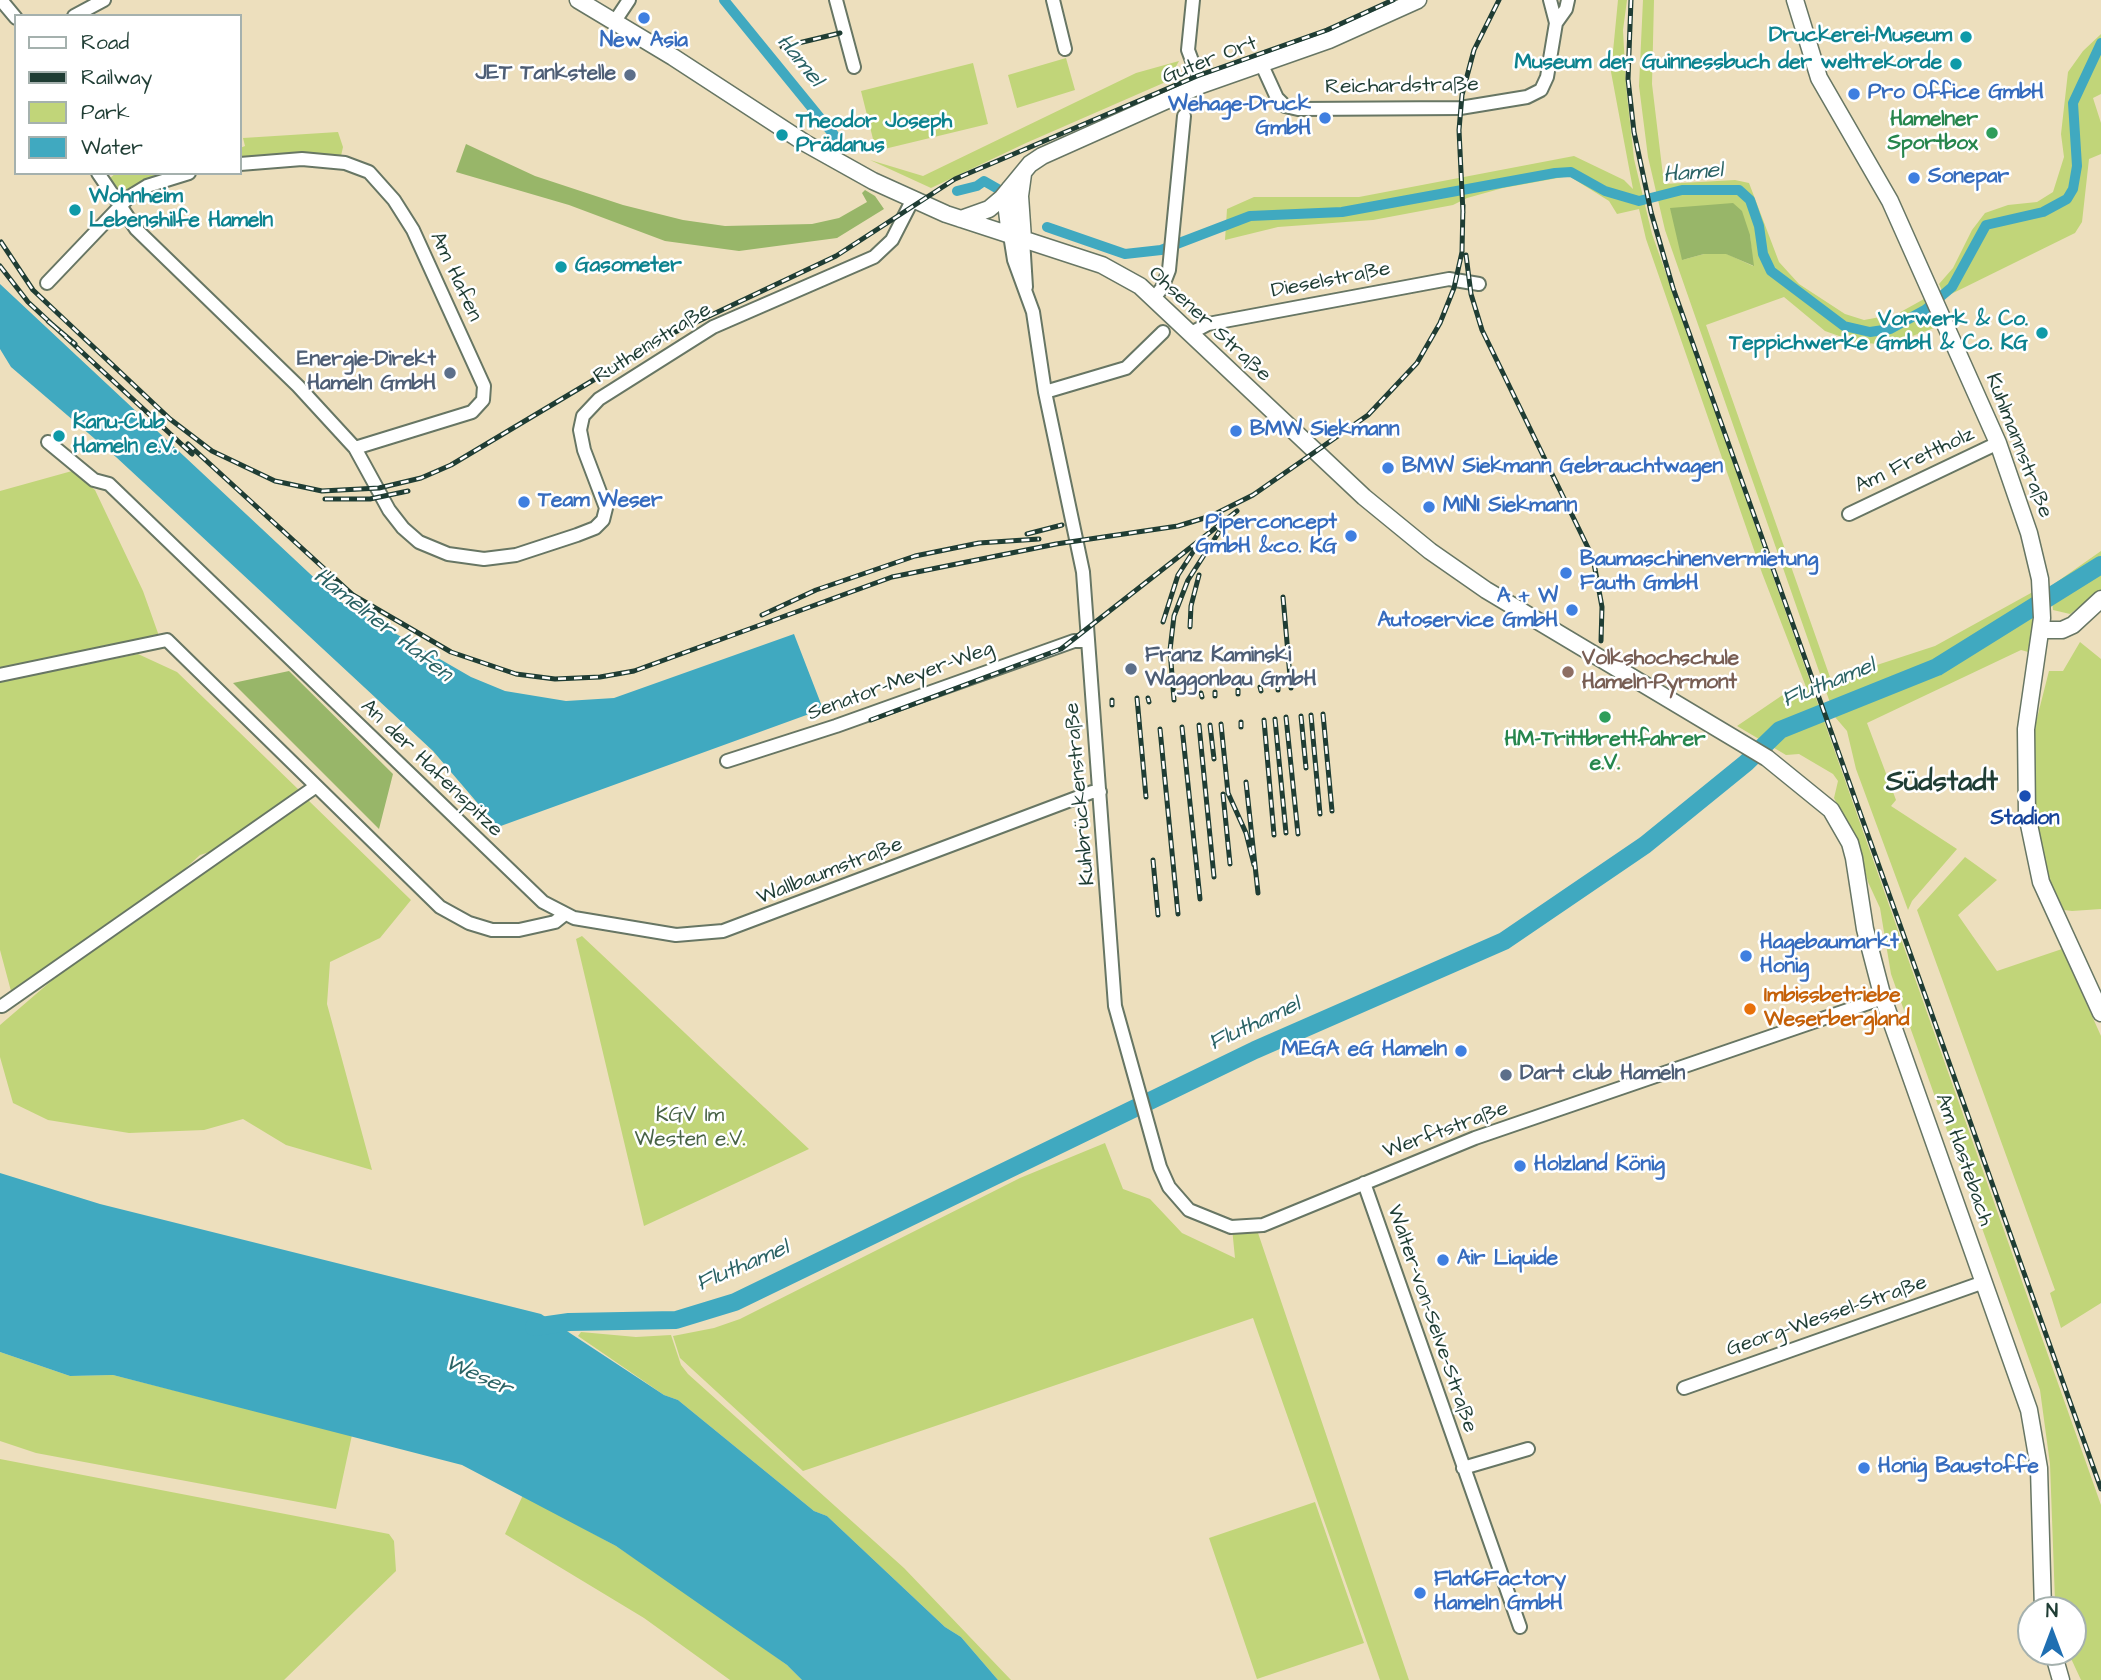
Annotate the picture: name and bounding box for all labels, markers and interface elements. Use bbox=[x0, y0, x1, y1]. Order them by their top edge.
marker: New Asia bbox=[636, 10, 652, 26]
legend bbox=[14, 14, 242, 175]
place label: Druckerei-Museum bbox=[1769, 24, 1952, 50]
text: Road bbox=[81, 28, 129, 57]
place label: New Asia bbox=[600, 29, 688, 55]
water label: Hamel bbox=[770, 29, 828, 93]
marker: Druckerei-Museum bbox=[1958, 29, 1974, 45]
street label: Guter Ort bbox=[1159, 31, 1261, 91]
place label: Museum der Guinnessbuch der weltrekorde bbox=[1515, 51, 1942, 77]
marker: Museum der Guinnessbuch der weltrekorde bbox=[1948, 56, 1964, 72]
place label: JET Tankstelle bbox=[475, 62, 616, 88]
text: Railway bbox=[81, 63, 152, 92]
marker: JET Tankstelle bbox=[622, 67, 638, 83]
street label: Reichardstraße bbox=[1325, 73, 1479, 101]
place label: Pro Office GmbH bbox=[1868, 81, 2044, 107]
marker: Pro Office GmbH bbox=[1846, 86, 1862, 102]
place label: Wehage-Druck GmbH bbox=[1168, 93, 1311, 143]
text: Park bbox=[81, 98, 130, 127]
place label: Hamelner Sportbox bbox=[1887, 108, 1978, 158]
place label: Theodor Joseph Prädanus bbox=[796, 110, 952, 160]
marker: Wehage-Druck GmbH bbox=[1317, 110, 1333, 126]
marker: Hamelner Sportbox bbox=[1984, 125, 2000, 141]
marker: Theodor Joseph Prädanus bbox=[774, 127, 790, 143]
text: Water bbox=[81, 133, 143, 162]
water label: Hamel bbox=[1662, 158, 1724, 190]
place label: Sonepar bbox=[1928, 165, 2009, 191]
marker: Sonepar bbox=[1906, 170, 1922, 186]
place label: Wohnheim Lebenshilfe Hameln bbox=[89, 185, 273, 235]
marker: Wohnheim Lebenshilfe Hameln bbox=[67, 202, 83, 218]
street label: Am Hafen bbox=[423, 228, 487, 326]
place label: Gasometer bbox=[575, 254, 682, 280]
street label: Dieselstraße bbox=[1269, 257, 1393, 305]
marker: Gasometer bbox=[553, 259, 569, 275]
street label: Ohsener Straße bbox=[1142, 262, 1276, 388]
street label: Ruthenstraße bbox=[590, 298, 716, 390]
place label: Vorwerk & Co. Teppichwerke GmbH & Co. KG bbox=[1729, 308, 2028, 358]
marker: Vorwerk & Co. Teppichwerke GmbH & Co. KG bbox=[2034, 325, 2050, 341]
place label: Energie-Direkt Hameln GmbH bbox=[297, 348, 436, 398]
marker: Energie-Direkt Hameln GmbH bbox=[442, 365, 458, 381]
street label: Kuhlmannstraße bbox=[1979, 370, 2057, 522]
place label: Kanu-Club Hameln e.V. bbox=[73, 411, 177, 461]
place label: BMW Siekmann bbox=[1250, 418, 1399, 444]
street label: Am Frettholz bbox=[1851, 422, 1979, 500]
marker: BMW Siekmann bbox=[1228, 423, 1244, 439]
marker: Kanu-Club Hameln e.V. bbox=[51, 428, 67, 444]
place label: BMW Siekmann Gebrauchtwagen bbox=[1402, 455, 1723, 481]
marker: BMW Siekmann Gebrauchtwagen bbox=[1380, 460, 1396, 476]
place label: Team Weser bbox=[538, 489, 662, 515]
marker: Team Weser bbox=[516, 494, 532, 510]
place label: MINI Siekmann bbox=[1443, 494, 1577, 520]
marker: MINI Siekmann bbox=[1421, 499, 1437, 515]
place label: Piperconcept GmbH &co. KG bbox=[1195, 511, 1337, 561]
marker: Piperconcept GmbH &co. KG bbox=[1343, 528, 1359, 544]
place label: Baumaschinenvermietung Fauth GmbH bbox=[1580, 548, 1818, 598]
water label: Hamelner Hafen bbox=[307, 563, 457, 689]
marker: Baumaschinenvermietung Fauth GmbH bbox=[1558, 565, 1574, 581]
place label: A + W Autoservice GmbH bbox=[1378, 585, 1558, 635]
marker: A + W Autoservice GmbH bbox=[1564, 602, 1580, 618]
street label: Senator-Meyer-Weg bbox=[805, 637, 997, 727]
place label: Franz Kaminski Waggonbau GmbH bbox=[1145, 644, 1316, 694]
place label: Volkshochschule Hameln-Pyrmont bbox=[1582, 647, 1739, 697]
water label: Fluthamel bbox=[1779, 653, 1879, 715]
marker: Franz Kaminski Waggonbau GmbH bbox=[1123, 661, 1139, 677]
marker: Volkshochschule Hameln-Pyrmont bbox=[1560, 664, 1576, 680]
street label: An der Hafenspitze bbox=[355, 695, 507, 843]
street label: Kuhbrückenstraße bbox=[1060, 702, 1102, 886]
marker: HM-Trittbrettfahrer e.V. bbox=[1597, 709, 1613, 725]
place label: HM-Trittbrettfahrer e.V. bbox=[1504, 728, 1706, 778]
district label: Südstadt bbox=[1886, 767, 1998, 801]
marker: Stadion bbox=[2017, 788, 2033, 804]
place label: Stadion bbox=[1991, 807, 2059, 833]
street label: Wallbaumstraße bbox=[754, 833, 906, 911]
place label: Hagebaumarkt Honig bbox=[1760, 931, 1899, 981]
marker: Hagebaumarkt Honig bbox=[1738, 948, 1754, 964]
place label: Imbissbetriebe Weserbergland bbox=[1764, 984, 1909, 1034]
water label: Fluthamel bbox=[1205, 992, 1305, 1058]
marker: Imbissbetriebe Weserbergland bbox=[1742, 1001, 1758, 1017]
place label: MEGA eG Hameln bbox=[1282, 1038, 1447, 1064]
marker: MEGA eG Hameln bbox=[1453, 1043, 1469, 1059]
place label: Dart club Hameln bbox=[1520, 1062, 1685, 1088]
marker: Dart club Hameln bbox=[1498, 1067, 1514, 1083]
street label: Am Hastebach bbox=[1929, 1091, 1997, 1229]
street label: Werftstraße bbox=[1380, 1097, 1512, 1165]
park label: KGV Im Westen e.V. bbox=[635, 1104, 745, 1154]
place label: Holzland König bbox=[1534, 1153, 1665, 1179]
marker: Holzland König bbox=[1512, 1158, 1528, 1174]
street label: Walter-von-Selve-Straße bbox=[1380, 1202, 1482, 1436]
water label: Fluthamel bbox=[693, 1235, 793, 1299]
place label: Air Liquide bbox=[1457, 1247, 1558, 1273]
marker: Air Liquide bbox=[1435, 1252, 1451, 1268]
street label: Georg-Wessel-Straße bbox=[1723, 1271, 1931, 1363]
water label: Weser bbox=[440, 1350, 516, 1404]
place label: Honig Baustoffe bbox=[1878, 1455, 2039, 1481]
marker: Honig Baustoffe bbox=[1856, 1460, 1872, 1476]
place label: Flat6Factory Hameln GmbH bbox=[1434, 1568, 1566, 1618]
marker: Flat6Factory Hameln GmbH bbox=[1412, 1585, 1428, 1601]
north arrow bbox=[2017, 1596, 2087, 1666]
text: N bbox=[2046, 1598, 2058, 1625]

